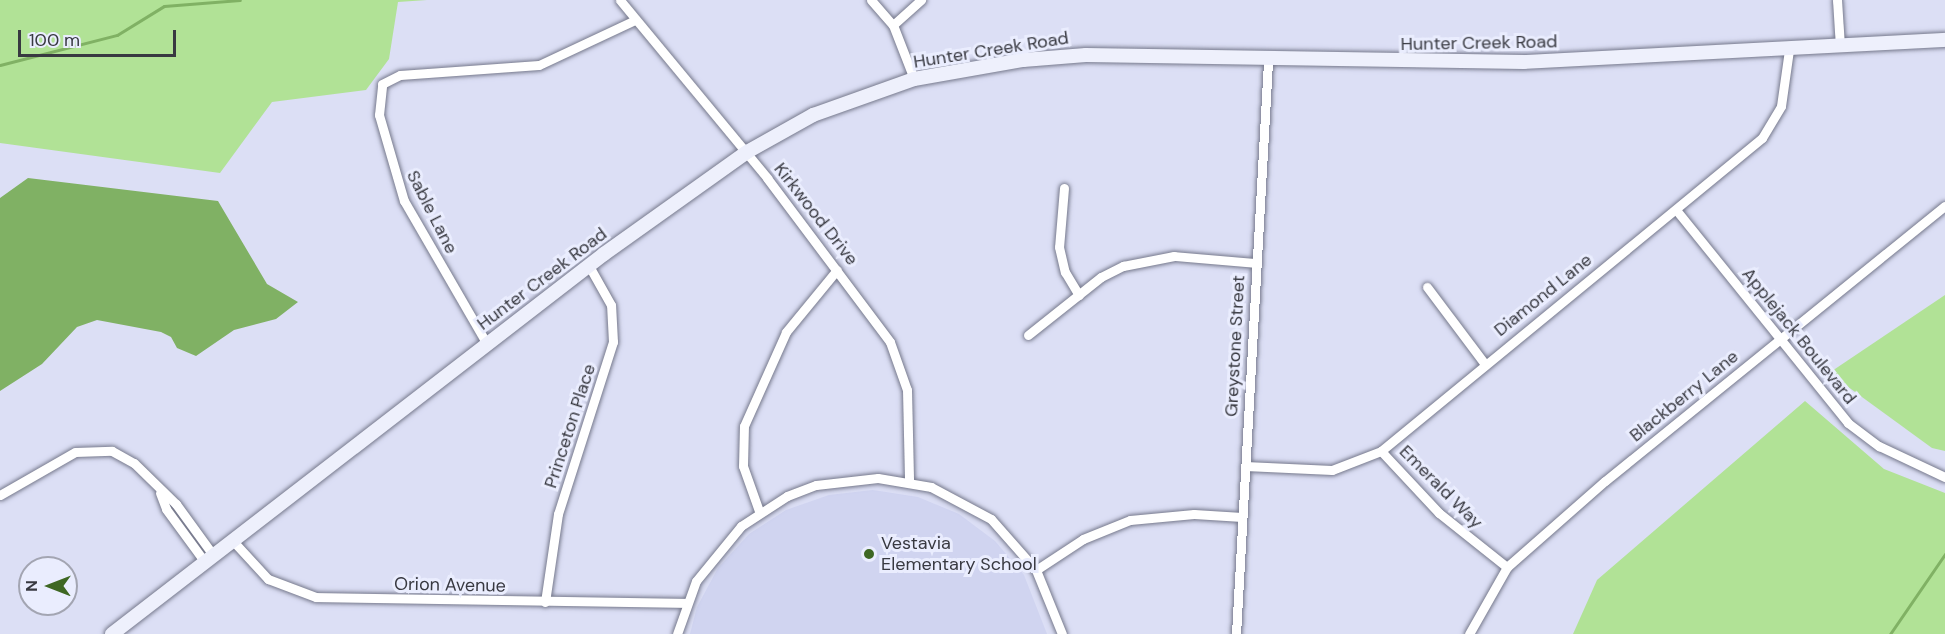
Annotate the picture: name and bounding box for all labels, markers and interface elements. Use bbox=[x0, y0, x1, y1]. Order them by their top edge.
scale bar bbox=[21, 18, 178, 56]
street label: Hunter Creek Road bbox=[912, 27, 1070, 73]
text: 100 m bbox=[29, 28, 80, 52]
street label: Hunter Creek Road bbox=[1400, 31, 1558, 55]
street label: Kirkwood Drive bbox=[769, 158, 863, 270]
street label: Sable Lane bbox=[402, 167, 462, 257]
street label: Hunter Creek Road bbox=[473, 223, 611, 335]
street label: Diamond Lane bbox=[1490, 249, 1596, 341]
street label: Applejack Boulevard bbox=[1737, 263, 1861, 409]
street label: Greystone Street bbox=[1221, 275, 1249, 417]
street label: Blackberry Lane bbox=[1625, 346, 1743, 446]
street label: Princeton Place bbox=[540, 361, 600, 491]
street label: Emerald Way bbox=[1395, 441, 1487, 533]
place label: Vestavia Elementary School bbox=[881, 533, 1037, 576]
marker: Vestavia Elementary School bbox=[862, 547, 876, 561]
north arrow bbox=[18, 556, 78, 616]
street label: Orion Avenue bbox=[394, 573, 506, 597]
text: N bbox=[21, 580, 42, 592]

